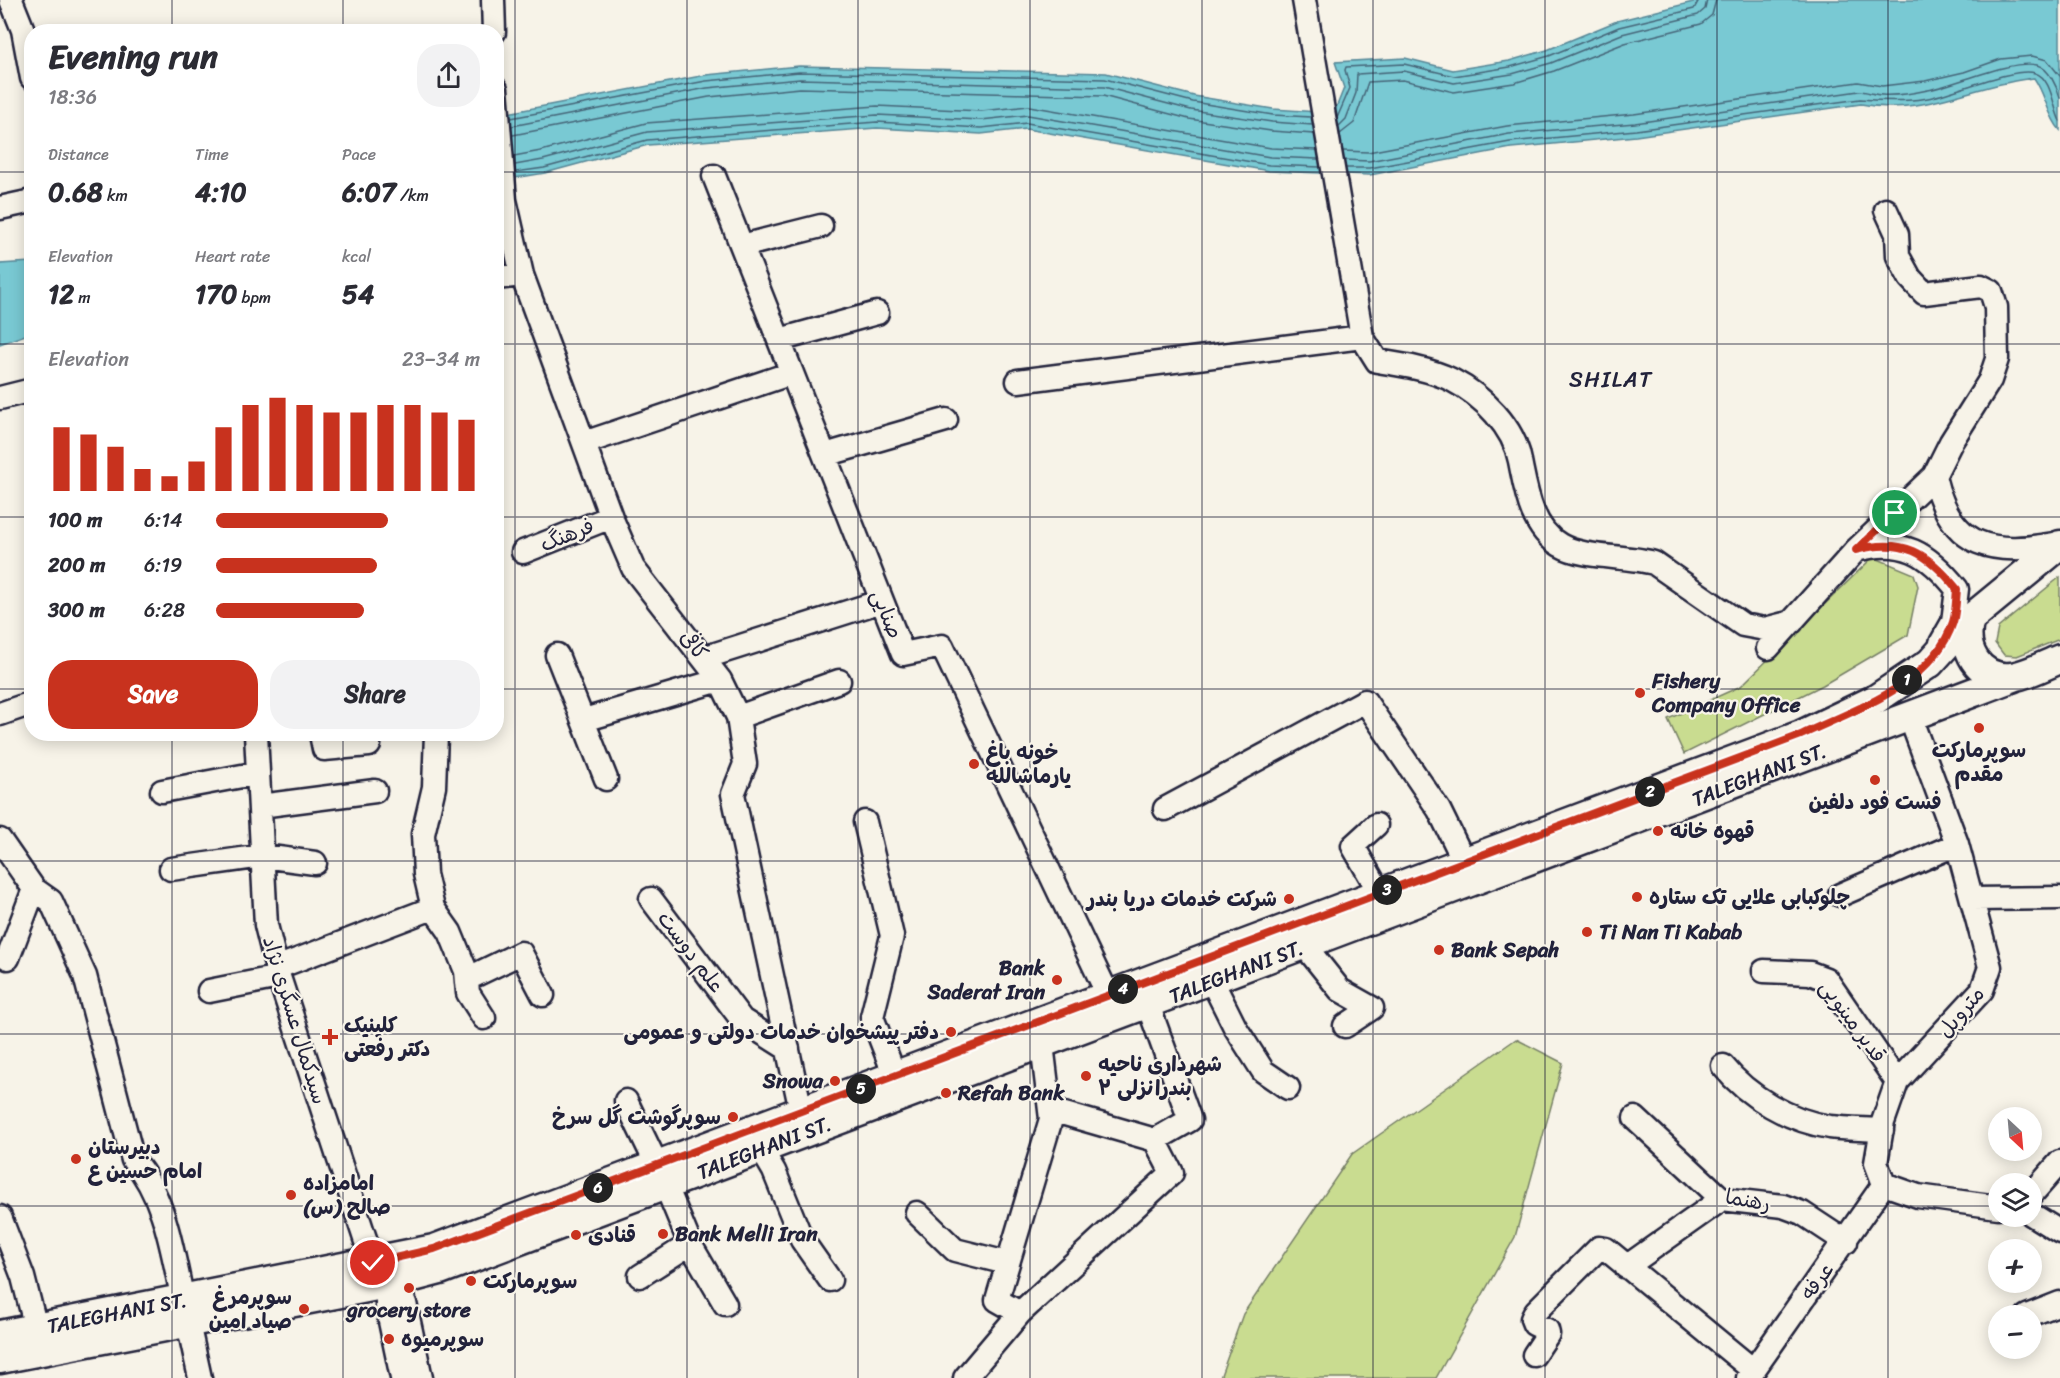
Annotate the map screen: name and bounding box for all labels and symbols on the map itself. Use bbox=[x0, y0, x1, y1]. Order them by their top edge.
district label: SHILAT bbox=[1569, 360, 1653, 399]
pin bbox=[1869, 487, 1920, 538]
street label: فرهنگ bbox=[534, 507, 600, 563]
street label: صنایی bbox=[860, 583, 914, 645]
street label: کافی bbox=[669, 621, 719, 669]
place label: Fishery Company Office bbox=[1651, 662, 1801, 724]
pin: 1 bbox=[1892, 665, 1922, 695]
marker: Fishery Company Office bbox=[1633, 686, 1647, 700]
marker: سوپرمارکت مقدم bbox=[1972, 721, 1986, 735]
place label: سوپرمارکت مقدم bbox=[1932, 731, 2026, 793]
street label: TALEGHANI ST. bbox=[1686, 732, 1832, 818]
place label: خونه باغ یارماشالله bbox=[986, 733, 1071, 795]
marker: خونه باغ یارماشالله bbox=[967, 757, 981, 771]
marker: فست فود دلفین bbox=[1868, 773, 1882, 787]
pin: 2 bbox=[1635, 777, 1665, 807]
place label: فست فود دلفین bbox=[1809, 783, 1941, 821]
place label: قهوه خانه bbox=[1670, 812, 1755, 850]
marker: قهوه خانه bbox=[1651, 824, 1665, 838]
pin: 3 bbox=[1372, 875, 1402, 905]
place label: چلوکبابی علایی تک ستاره bbox=[1649, 878, 1850, 916]
place label: شرکت خدمات دریا بندر bbox=[1085, 880, 1277, 918]
marker: چلوکبابی علایی تک ستاره bbox=[1630, 890, 1644, 904]
marker: شرکت خدمات دریا بندر bbox=[1282, 892, 1296, 906]
street label: علم دوست bbox=[647, 902, 735, 1002]
place label: Ti Nan Ti Kabab bbox=[1599, 913, 1742, 951]
marker: Ti Nan Ti Kabab bbox=[1580, 925, 1594, 939]
street label: TALEGHANI ST. bbox=[1163, 929, 1309, 1015]
street label: سیدکمال عسگری نژاد bbox=[251, 931, 339, 1109]
place label: Bank Sepah bbox=[1451, 931, 1559, 969]
marker: Bank Sepah bbox=[1432, 943, 1446, 957]
place label: Bank Saderat Iran bbox=[927, 949, 1046, 1011]
street label: قدیر مینویی bbox=[1809, 971, 1897, 1071]
marker: Bank Saderat Iran bbox=[1050, 973, 1064, 987]
pin: 4 bbox=[1108, 974, 1138, 1004]
street label: متروپل bbox=[1927, 977, 1995, 1047]
place label: کلینیک دکتر رفعتی bbox=[344, 1006, 430, 1068]
place label: دفتر پیشخوان خدمات دولتی و عمومی bbox=[624, 1013, 939, 1051]
marker: دفتر پیشخوان خدمات دولتی و عمومی bbox=[944, 1025, 958, 1039]
marker: کلینیک دکتر رفعتی bbox=[321, 1028, 339, 1046]
place label: شهرداری ناحیه ۲ بندرانزلی bbox=[1098, 1045, 1222, 1107]
place label: Snowa bbox=[762, 1062, 824, 1100]
marker: شهرداری ناحیه ۲ بندرانزلی bbox=[1079, 1069, 1093, 1083]
marker: Snowa bbox=[828, 1074, 842, 1088]
pin: 5 bbox=[846, 1074, 876, 1104]
place label: Refah Bank bbox=[957, 1074, 1065, 1112]
marker: Refah Bank bbox=[939, 1086, 953, 1100]
place label: سوپرگوشت گل سرخ bbox=[552, 1098, 721, 1136]
street label: TALEGHANI ST. bbox=[691, 1105, 837, 1191]
north arrow bbox=[1988, 1107, 2042, 1161]
marker: سوپرگوشت گل سرخ bbox=[726, 1110, 740, 1124]
place label: دبیرستان امام حسین ع bbox=[88, 1128, 202, 1190]
marker: دبیرستان امام حسین ع bbox=[69, 1152, 83, 1166]
place label: امامزاده صالح (س) bbox=[303, 1164, 391, 1226]
pin: 6 bbox=[583, 1173, 613, 1203]
street label: رهنما bbox=[1722, 1177, 1774, 1223]
marker: امامزاده صالح (س) bbox=[284, 1188, 298, 1202]
place label: Bank Melli Iran bbox=[675, 1215, 818, 1253]
place label: قنادی bbox=[588, 1216, 636, 1254]
marker: Bank Melli Iran bbox=[656, 1227, 670, 1241]
marker: قنادی bbox=[569, 1228, 583, 1242]
pin bbox=[347, 1237, 398, 1288]
street label: عرفه bbox=[1790, 1254, 1844, 1308]
place label: سوپرمارکت bbox=[483, 1262, 577, 1300]
marker: سوپرمارکت bbox=[464, 1274, 478, 1288]
place label: سوپرمرغ صیاد امین bbox=[209, 1278, 292, 1340]
street label: TALEGHANI ST. bbox=[44, 1281, 190, 1345]
marker: grocery store bbox=[402, 1281, 416, 1295]
place label: grocery store bbox=[345, 1291, 471, 1329]
marker: سوپرمرغ صیاد امین bbox=[297, 1302, 311, 1316]
place label: سوپرمیوه bbox=[401, 1320, 484, 1358]
marker: سوپرمیوه bbox=[382, 1332, 396, 1346]

